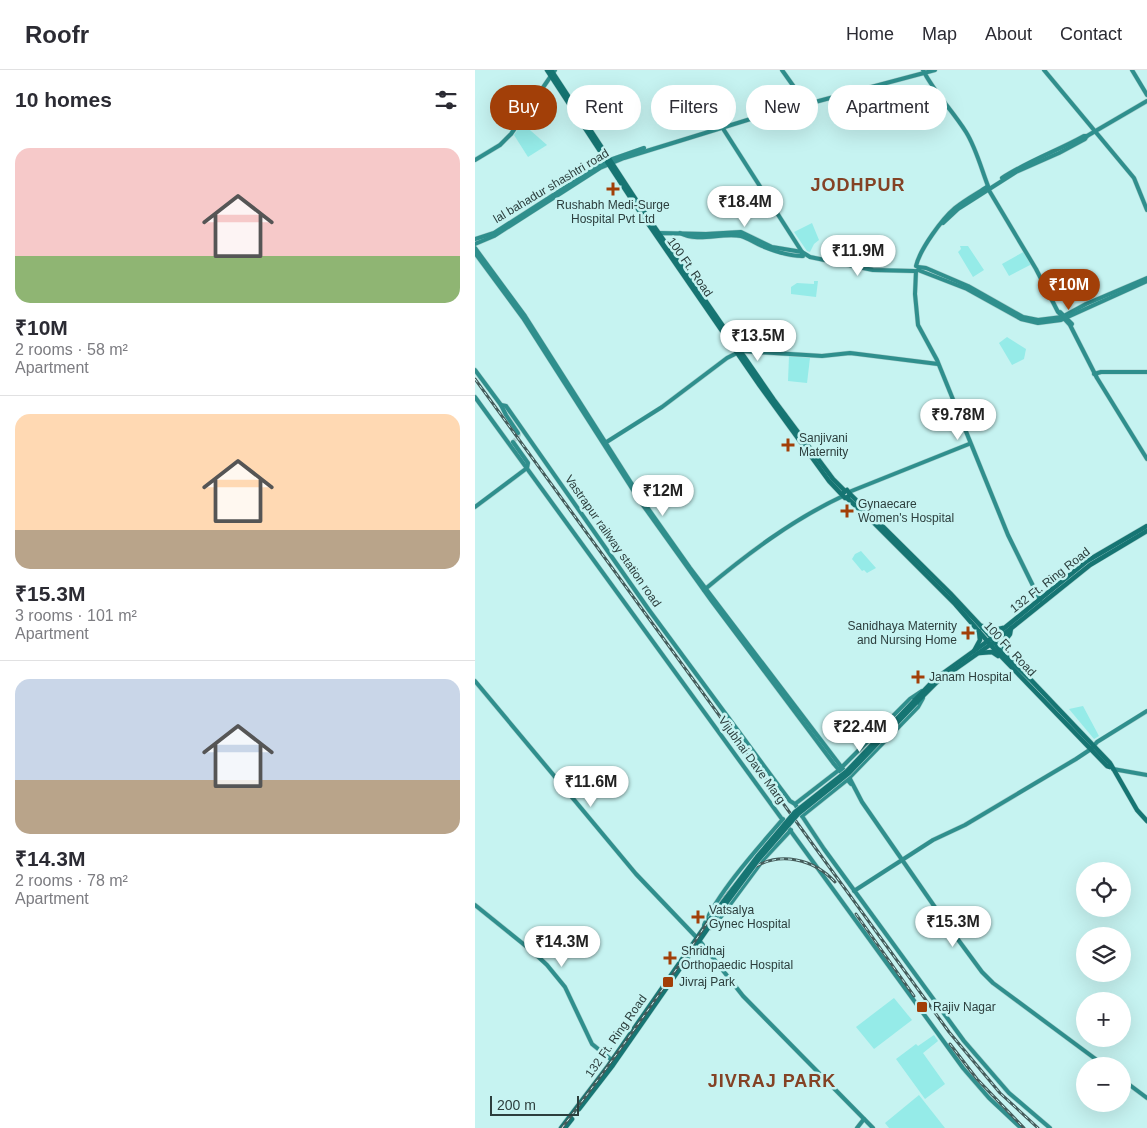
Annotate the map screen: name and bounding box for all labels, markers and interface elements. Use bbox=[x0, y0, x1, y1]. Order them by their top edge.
text: Roofr bbox=[25, 21, 89, 48]
text: Home bbox=[846, 24, 894, 44]
text: Map bbox=[922, 24, 957, 44]
text: About bbox=[985, 24, 1032, 44]
text: Contact bbox=[1060, 24, 1122, 44]
chip: Buy bbox=[490, 85, 557, 130]
chip: Rent bbox=[567, 85, 641, 130]
chip: Filters bbox=[651, 85, 736, 130]
chip: New bbox=[746, 85, 818, 130]
chip: Apartment bbox=[828, 85, 947, 130]
icon: filters bbox=[432, 86, 460, 114]
text: 10 homes bbox=[15, 88, 112, 111]
street label: lal bahadur shashtri road bbox=[491, 146, 611, 226]
district label: JODHPUR bbox=[810, 175, 906, 195]
icon: home bbox=[193, 181, 283, 271]
marker: Rushabh Medi-Surge Hospital Pvt Ltd bbox=[606, 182, 620, 196]
pin: ₹18.4M bbox=[704, 186, 786, 228]
text: ₹18.4M bbox=[718, 193, 772, 210]
place label: Rushabh Medi-Surge Hospital Pvt Ltd bbox=[556, 198, 670, 226]
pin: ₹11.9M bbox=[817, 234, 899, 277]
street label: 100 Ft. Road bbox=[664, 235, 716, 299]
text: ₹11.9M bbox=[832, 242, 884, 259]
pin: ₹10M bbox=[1039, 268, 1099, 311]
text: ₹10M bbox=[1049, 276, 1089, 293]
text: ₹10M bbox=[15, 316, 68, 339]
pin: ₹13.5M bbox=[717, 320, 799, 362]
text: ₹13.5M bbox=[731, 327, 785, 344]
text: 2 rooms · 58 m² bbox=[15, 341, 128, 358]
text: Apartment bbox=[15, 359, 89, 376]
pin: ₹9.78M bbox=[917, 398, 999, 441]
text: ₹9.78M bbox=[931, 406, 985, 423]
place label: Sanjivani Maternity bbox=[799, 431, 848, 459]
marker: Sanjivani Maternity bbox=[781, 438, 795, 452]
icon: home bbox=[193, 446, 283, 536]
street label: Vastrapur railway station road bbox=[562, 472, 664, 610]
pin: ₹12M bbox=[633, 474, 693, 517]
text: ₹12M bbox=[643, 482, 683, 499]
place label: Gynaecare Women's Hospital bbox=[858, 497, 954, 525]
marker: Gynaecare Women's Hospital bbox=[840, 504, 854, 518]
street label: 132 Ft. Ring Road bbox=[1007, 545, 1093, 615]
text: ₹15.3M bbox=[15, 582, 85, 605]
text: 3 rooms · 101 m² bbox=[15, 607, 137, 624]
place label: Sanidhaya Maternity and Nursing Home bbox=[848, 619, 957, 647]
street label: 100 Ft. Road bbox=[981, 619, 1039, 679]
text: Apartment bbox=[15, 625, 89, 642]
marker: Sanidhaya Maternity and Nursing Home bbox=[961, 626, 975, 640]
marker: Janam Hospital bbox=[911, 670, 925, 684]
place label: Janam Hospital bbox=[929, 670, 1012, 684]
pin: ₹22.4M bbox=[819, 710, 901, 753]
icon: home bbox=[193, 711, 283, 801]
street label: Vijubhai Dave Marg bbox=[716, 714, 788, 806]
text: ₹22.4M bbox=[833, 718, 887, 735]
pin: ₹11.6M bbox=[550, 766, 632, 808]
text: ₹11.6M bbox=[565, 773, 617, 790]
text: ₹14.3M bbox=[15, 847, 85, 870]
map controls bbox=[1076, 862, 1131, 1112]
button: locate bbox=[1076, 862, 1131, 917]
text: 2 rooms · 78 m² bbox=[15, 872, 128, 889]
text: Apartment bbox=[15, 890, 89, 907]
place label: Vatsalya Gynec Hospital bbox=[709, 903, 790, 931]
pin: ₹15.3M bbox=[912, 906, 994, 948]
marker: Vatsalya Gynec Hospital bbox=[691, 910, 705, 924]
text: ₹15.3M bbox=[926, 913, 980, 930]
pin: ₹14.3M bbox=[521, 926, 603, 968]
button: layers bbox=[1076, 927, 1131, 982]
text: ₹14.3M bbox=[535, 933, 589, 950]
place label: Shridhaj Orthopaedic Hospital bbox=[681, 944, 793, 972]
marker: Shridhaj Orthopaedic Hospital bbox=[663, 951, 677, 965]
marker: Jivraj Park bbox=[661, 975, 675, 989]
place label: Jivraj Park bbox=[679, 975, 736, 989]
street label: 132 Ft. Ring Road bbox=[582, 992, 650, 1080]
button: + bbox=[1076, 992, 1131, 1047]
marker: Rajiv Nagar bbox=[915, 1000, 929, 1014]
place label: Rajiv Nagar bbox=[933, 1000, 996, 1014]
button: − bbox=[1076, 1057, 1131, 1112]
district label: JIVRAJ PARK bbox=[708, 1071, 836, 1091]
scale bar bbox=[490, 1093, 579, 1116]
text: 200 m bbox=[497, 1097, 536, 1113]

